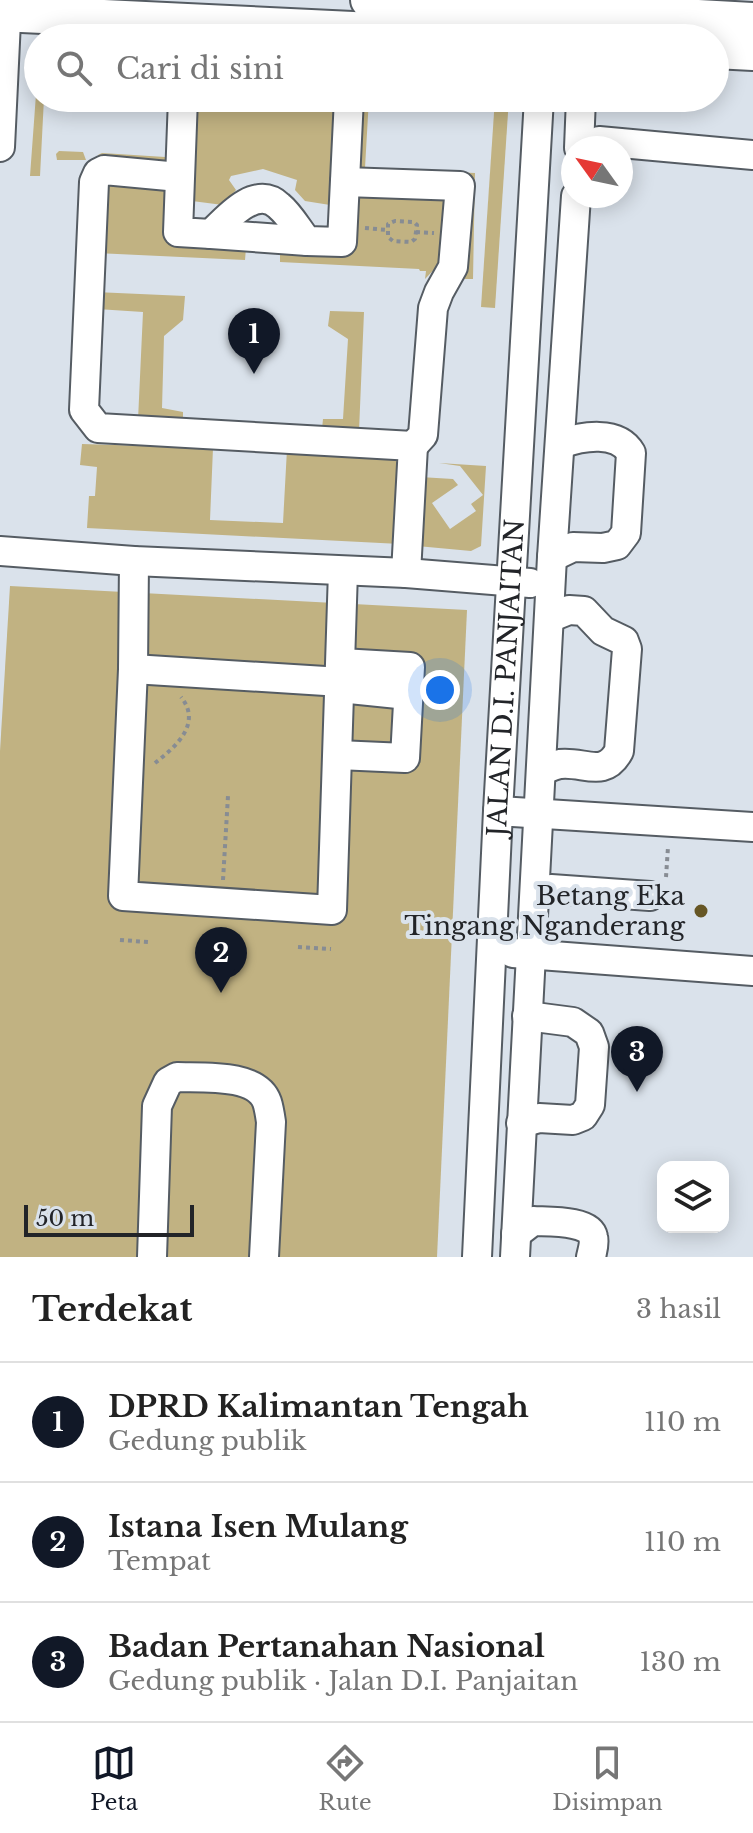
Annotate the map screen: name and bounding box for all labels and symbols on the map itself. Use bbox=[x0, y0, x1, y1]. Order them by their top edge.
north arrow bbox=[561, 136, 633, 208]
pin: 1 bbox=[228, 308, 280, 374]
street label: JALAN D.I. PANJAITAN bbox=[481, 518, 531, 840]
your location bbox=[420, 670, 460, 710]
place label: Betang Eka Tingang Nganderang bbox=[404, 880, 686, 942]
marker: Betang Eka Tingang Nganderang bbox=[692, 902, 710, 920]
pin: 2 bbox=[195, 927, 247, 993]
pin: 3 bbox=[611, 1026, 663, 1092]
scale bar bbox=[24, 1201, 194, 1237]

